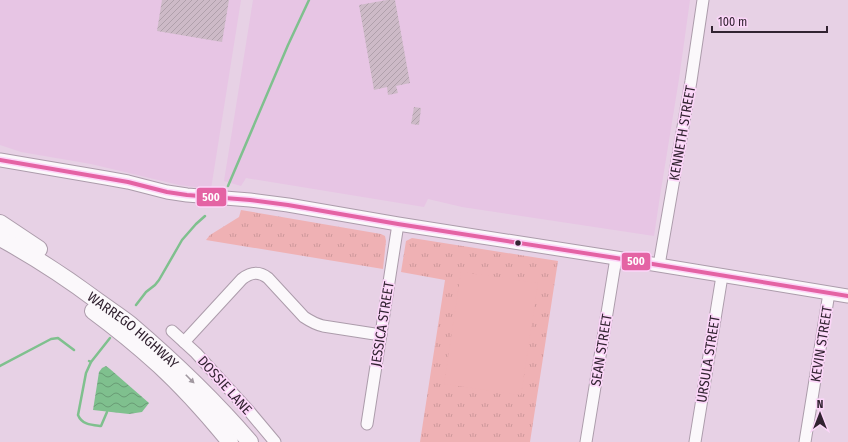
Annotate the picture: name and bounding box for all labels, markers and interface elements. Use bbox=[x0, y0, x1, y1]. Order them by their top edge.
scale bar bbox=[712, 8, 827, 34]
text: 100 m bbox=[718, 15, 747, 29]
street label: KENNETH STREET bbox=[666, 84, 699, 182]
line badge: 500 bbox=[196, 187, 227, 207]
text: 500 bbox=[202, 191, 220, 204]
unlabelled marker bbox=[513, 238, 523, 248]
line badge: 500 bbox=[621, 252, 651, 271]
text: 500 bbox=[627, 255, 645, 268]
street label: JESSICA STREET bbox=[367, 280, 398, 368]
street label: WARREGO HIGHWAY bbox=[84, 288, 182, 372]
street label: KEVIN STREET bbox=[807, 304, 836, 383]
street label: SEAN STREET bbox=[587, 312, 616, 387]
street label: URSULA STREET bbox=[693, 314, 724, 404]
street label: DOSSIE LANE bbox=[194, 353, 256, 418]
one-way arrow bbox=[185, 374, 195, 384]
north arrow bbox=[800, 394, 840, 434]
text: N bbox=[817, 398, 823, 411]

